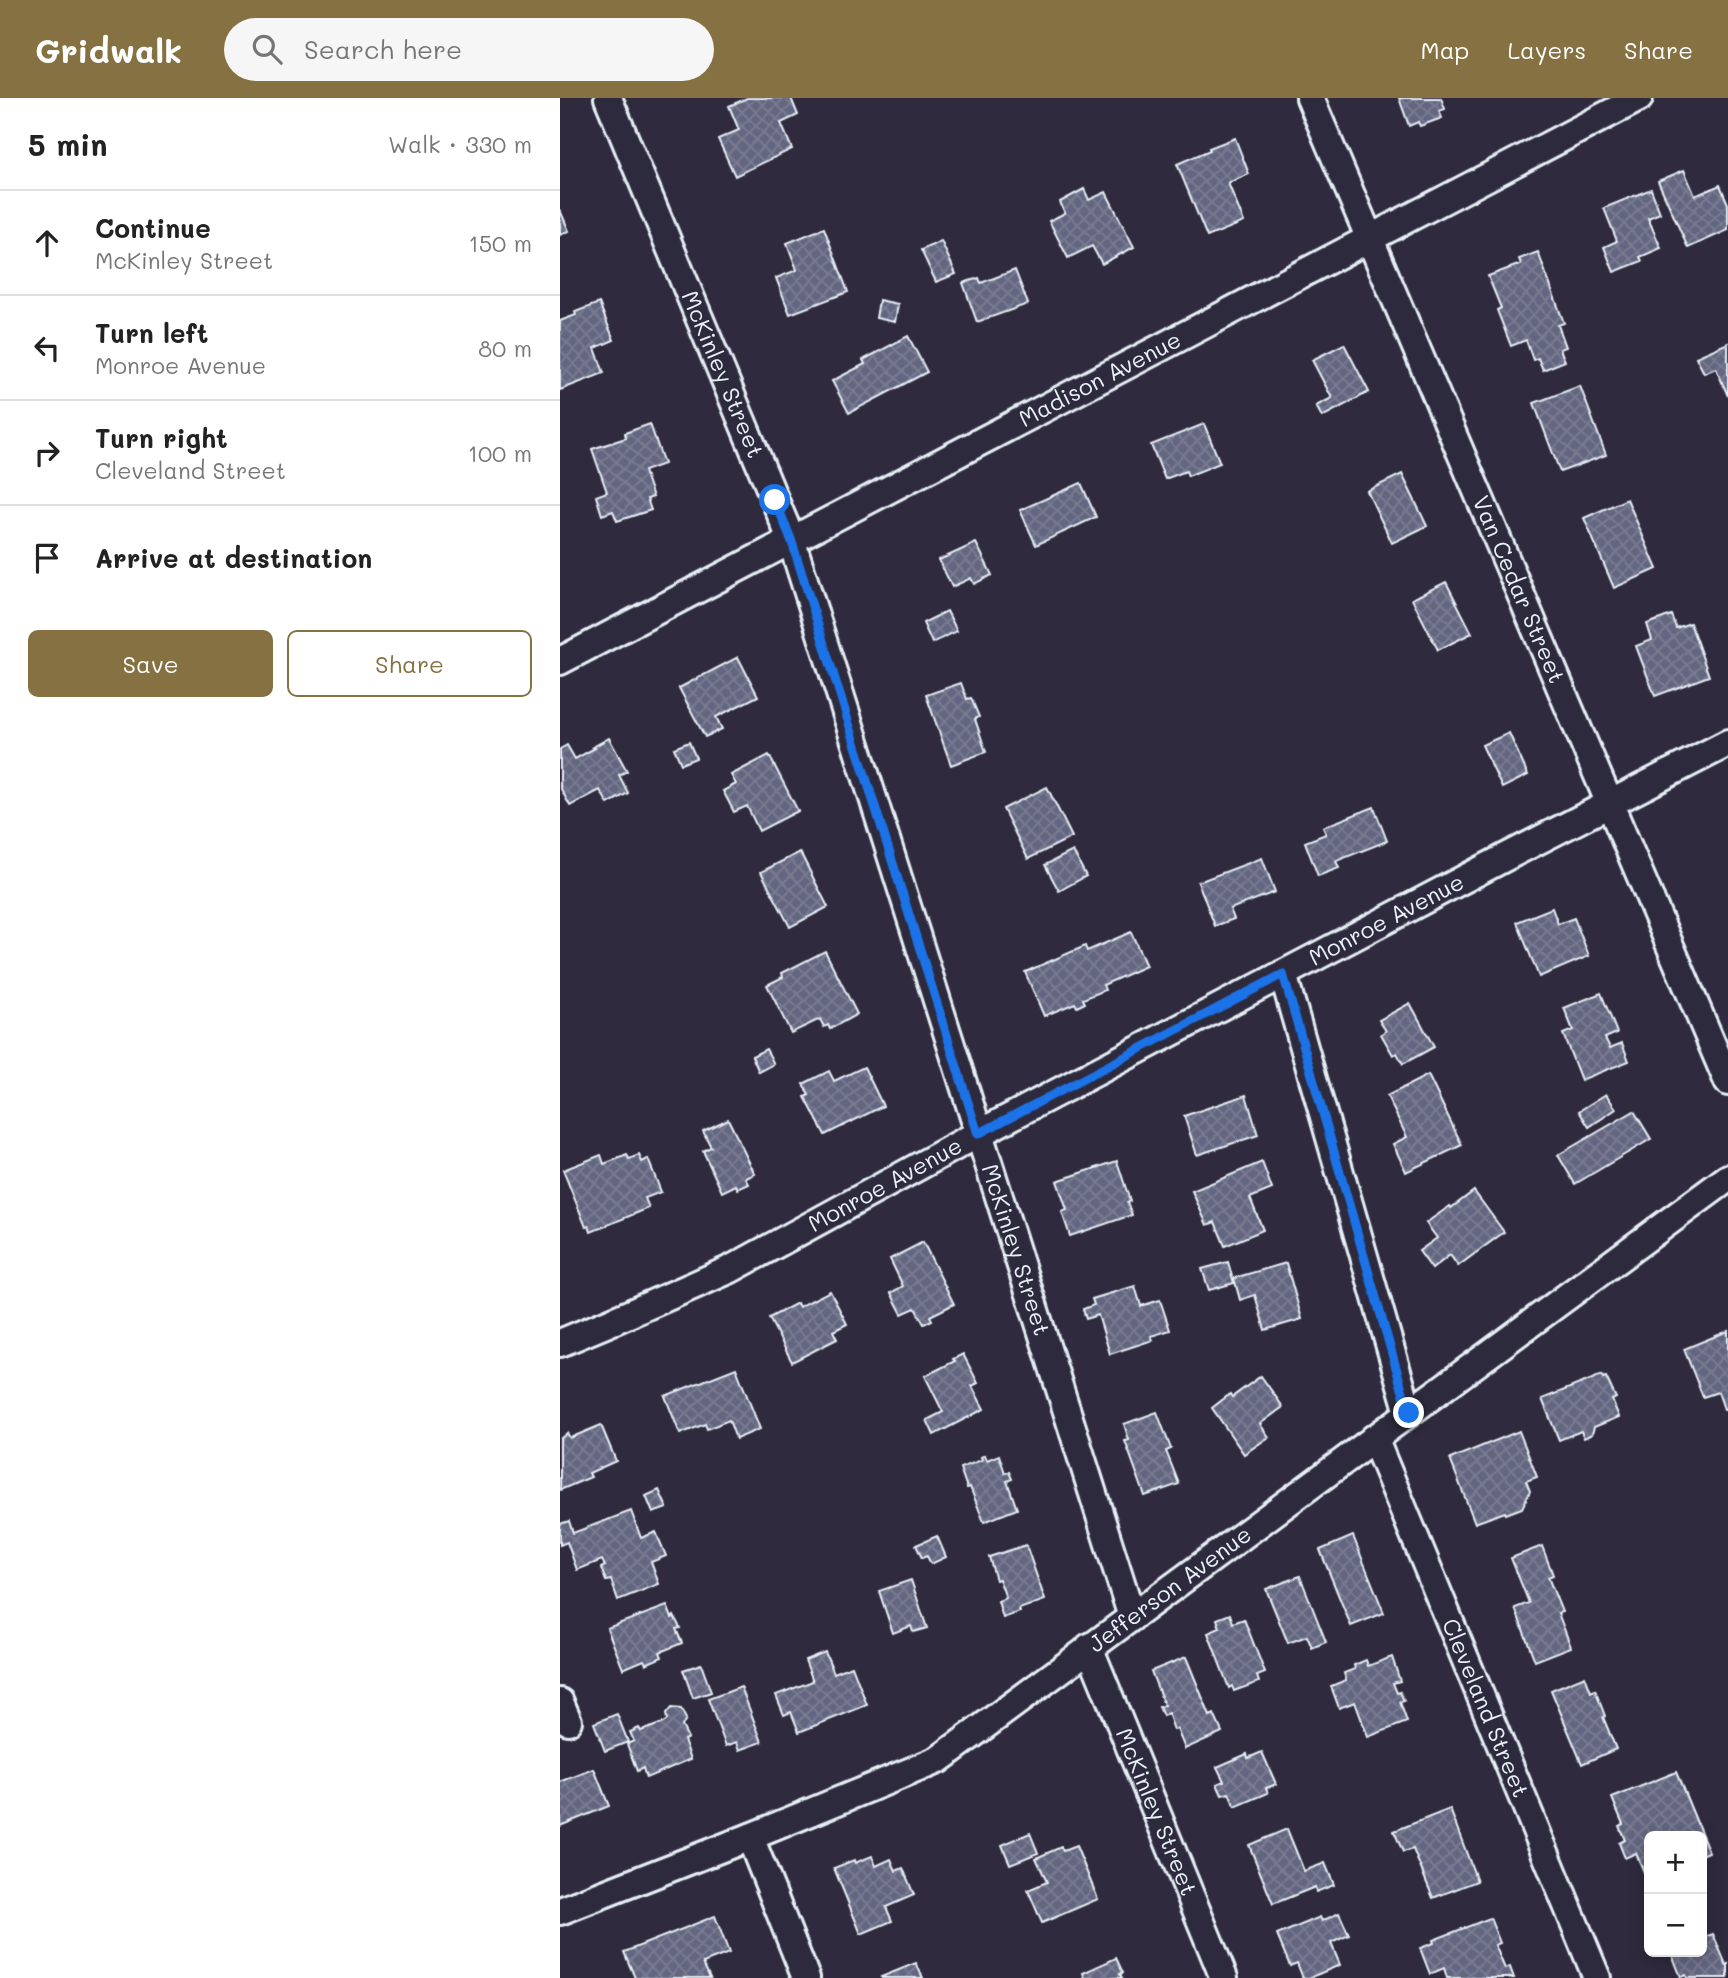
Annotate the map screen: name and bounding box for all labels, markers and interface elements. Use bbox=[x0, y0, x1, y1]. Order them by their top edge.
search box bbox=[224, 18, 714, 81]
text: Gridwalk bbox=[35, 28, 182, 71]
icon: search bbox=[248, 30, 286, 68]
text: Search here bbox=[304, 32, 462, 66]
text: Map bbox=[1421, 34, 1469, 65]
text: Layers bbox=[1507, 34, 1586, 65]
text: Share bbox=[1624, 34, 1693, 65]
text: 5 min bbox=[28, 124, 108, 164]
text: Walk · 330 m bbox=[388, 129, 532, 159]
text: Continue bbox=[95, 211, 211, 245]
icon: ahead bbox=[28, 224, 66, 262]
text: 150 m bbox=[468, 228, 532, 258]
text: McKinley Street bbox=[95, 245, 273, 275]
street label: McKinley Street bbox=[675, 286, 772, 462]
text: Turn left bbox=[95, 316, 208, 350]
street label: Madison Avenue bbox=[1013, 324, 1186, 433]
icon: left bbox=[28, 329, 66, 367]
text: 80 m bbox=[478, 333, 532, 363]
text: Monroe Avenue bbox=[95, 350, 266, 380]
text: Turn right bbox=[95, 421, 228, 455]
icon: right bbox=[28, 434, 66, 472]
text: 100 m bbox=[468, 438, 532, 468]
text: Cleveland Street bbox=[95, 455, 286, 485]
route start bbox=[759, 484, 790, 515]
street label: Van Cedar Street bbox=[1467, 491, 1573, 687]
icon: arrive bbox=[28, 539, 66, 577]
text: Arrive at destination bbox=[95, 541, 372, 575]
button: Save bbox=[28, 630, 273, 697]
button: Share bbox=[287, 630, 532, 697]
street label: Monroe Avenue bbox=[1303, 866, 1469, 972]
street label: Monroe Avenue bbox=[802, 1130, 967, 1238]
street label: McKinley Street bbox=[976, 1160, 1058, 1339]
route end bbox=[1393, 1397, 1424, 1428]
street label: Jefferson Avenue bbox=[1082, 1518, 1257, 1658]
street label: Cleveland Street bbox=[1436, 1614, 1537, 1801]
street label: McKinley Street bbox=[1110, 1723, 1205, 1900]
map controls bbox=[1644, 1831, 1707, 1957]
button: + bbox=[1644, 1831, 1707, 1894]
button: − bbox=[1644, 1894, 1707, 1957]

